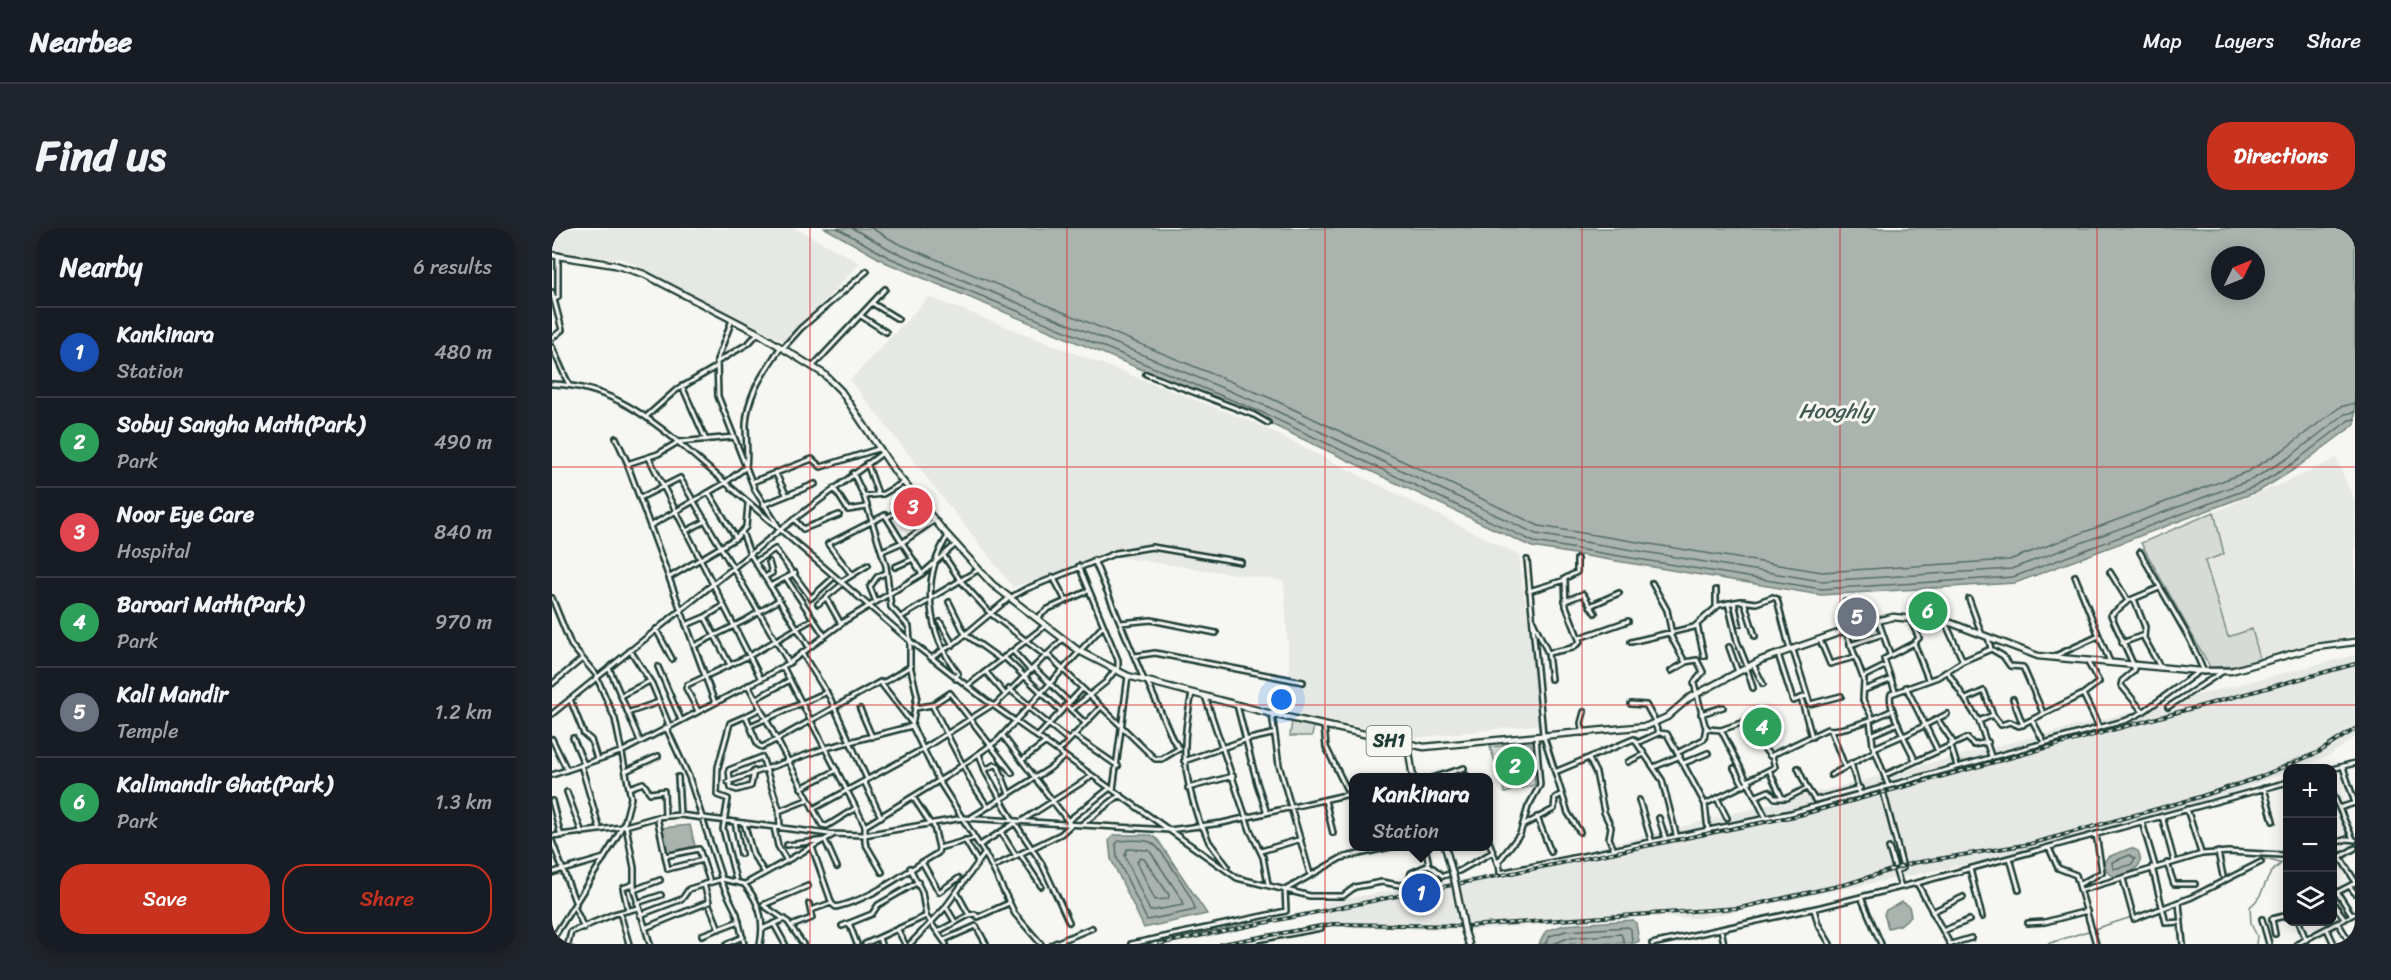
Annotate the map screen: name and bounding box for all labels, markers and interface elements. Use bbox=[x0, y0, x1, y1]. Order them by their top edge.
text: Nearbee bbox=[30, 17, 132, 66]
text: Map bbox=[2143, 22, 2182, 60]
text: Layers bbox=[2215, 22, 2274, 60]
text: Share bbox=[2307, 22, 2361, 60]
text: Find us bbox=[36, 119, 166, 193]
button: Directions bbox=[2207, 122, 2355, 190]
text: Nearby bbox=[60, 244, 142, 290]
north arrow bbox=[2211, 246, 2265, 300]
text: 6 results bbox=[413, 250, 492, 285]
text: Kankinara bbox=[117, 315, 214, 354]
text: 1 bbox=[75, 335, 84, 370]
text: 480 m bbox=[434, 335, 492, 370]
text: Station bbox=[117, 354, 183, 389]
water label: Hooghly bbox=[1799, 392, 1876, 430]
text: Sobuj Sangha Math(Park) bbox=[117, 405, 365, 444]
text: 2 bbox=[74, 425, 85, 460]
text: 490 m bbox=[434, 425, 492, 460]
text: Park bbox=[117, 444, 158, 479]
pin: 3 bbox=[894, 484, 932, 530]
text: Noor Eye Care bbox=[117, 495, 254, 534]
text: 3 bbox=[74, 515, 85, 550]
text: 840 m bbox=[434, 515, 492, 550]
text: Hospital bbox=[117, 534, 190, 569]
text: Baroari Math(Park) bbox=[117, 585, 304, 624]
pin: 6 bbox=[1908, 588, 1948, 634]
pin: 5 bbox=[1838, 594, 1876, 640]
text: 4 bbox=[73, 605, 86, 640]
text: 970 m bbox=[435, 605, 492, 640]
text: Park bbox=[117, 624, 158, 659]
text: Kali Mandir bbox=[117, 675, 228, 714]
your location bbox=[1267, 685, 1296, 714]
text: 5 bbox=[73, 695, 86, 730]
text: 1.2 km bbox=[435, 695, 492, 730]
pin: 4 bbox=[1742, 704, 1782, 750]
text: Temple bbox=[117, 714, 179, 749]
road number: SH1 bbox=[1366, 726, 1412, 756]
pin: 2 bbox=[1496, 744, 1534, 788]
map controls bbox=[2283, 764, 2337, 926]
button: + bbox=[2283, 764, 2337, 818]
text: Kalimandir Ghat(Park) bbox=[117, 765, 332, 804]
popup bbox=[1349, 773, 1493, 851]
text: Kankinara bbox=[1372, 775, 1470, 814]
text: 6 bbox=[74, 785, 85, 820]
text: 1.3 km bbox=[435, 785, 492, 820]
text: Park bbox=[117, 804, 158, 839]
text: Station bbox=[1372, 814, 1439, 849]
button: − bbox=[2283, 818, 2337, 872]
button: Save bbox=[60, 864, 270, 934]
button: Share bbox=[282, 864, 492, 934]
pin: 1 bbox=[1402, 870, 1440, 916]
button: layers bbox=[2283, 872, 2337, 926]

